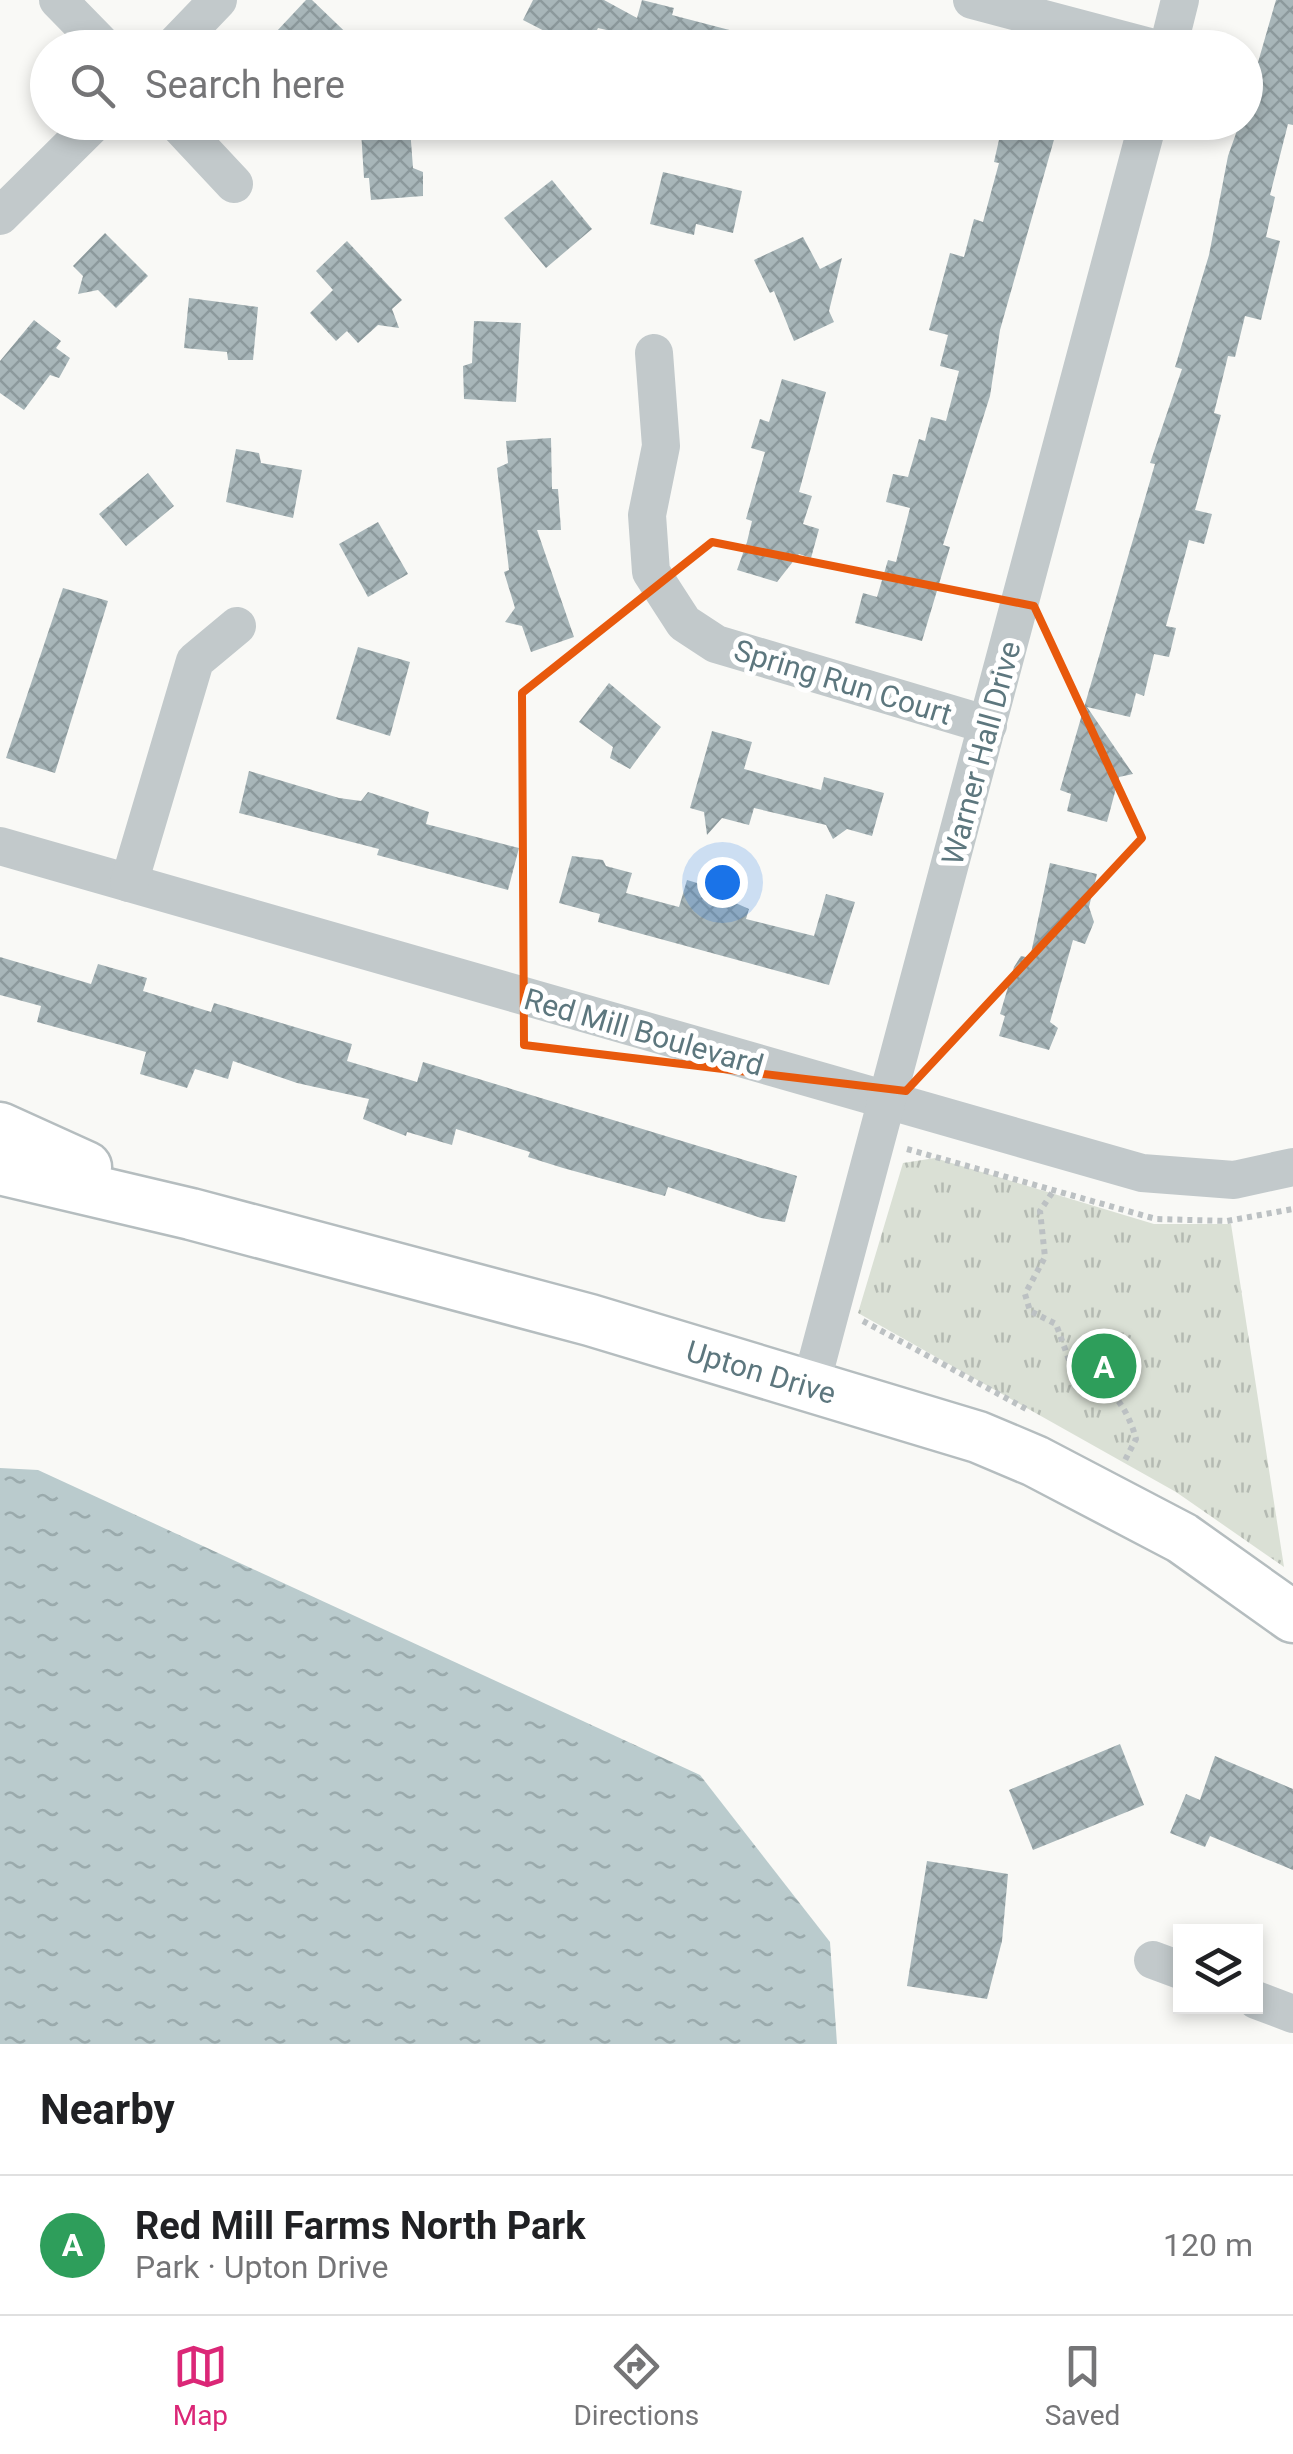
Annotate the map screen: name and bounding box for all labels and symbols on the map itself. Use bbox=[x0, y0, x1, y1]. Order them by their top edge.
street label: Spring Run Court bbox=[730, 632, 956, 732]
street label: Warner Hall Drive bbox=[934, 637, 1028, 869]
your location bbox=[697, 857, 748, 908]
street label: Red Mill Boulevard bbox=[520, 981, 768, 1083]
pin: A bbox=[1072, 1328, 1136, 1404]
street label: Upton Drive bbox=[682, 1333, 840, 1411]

